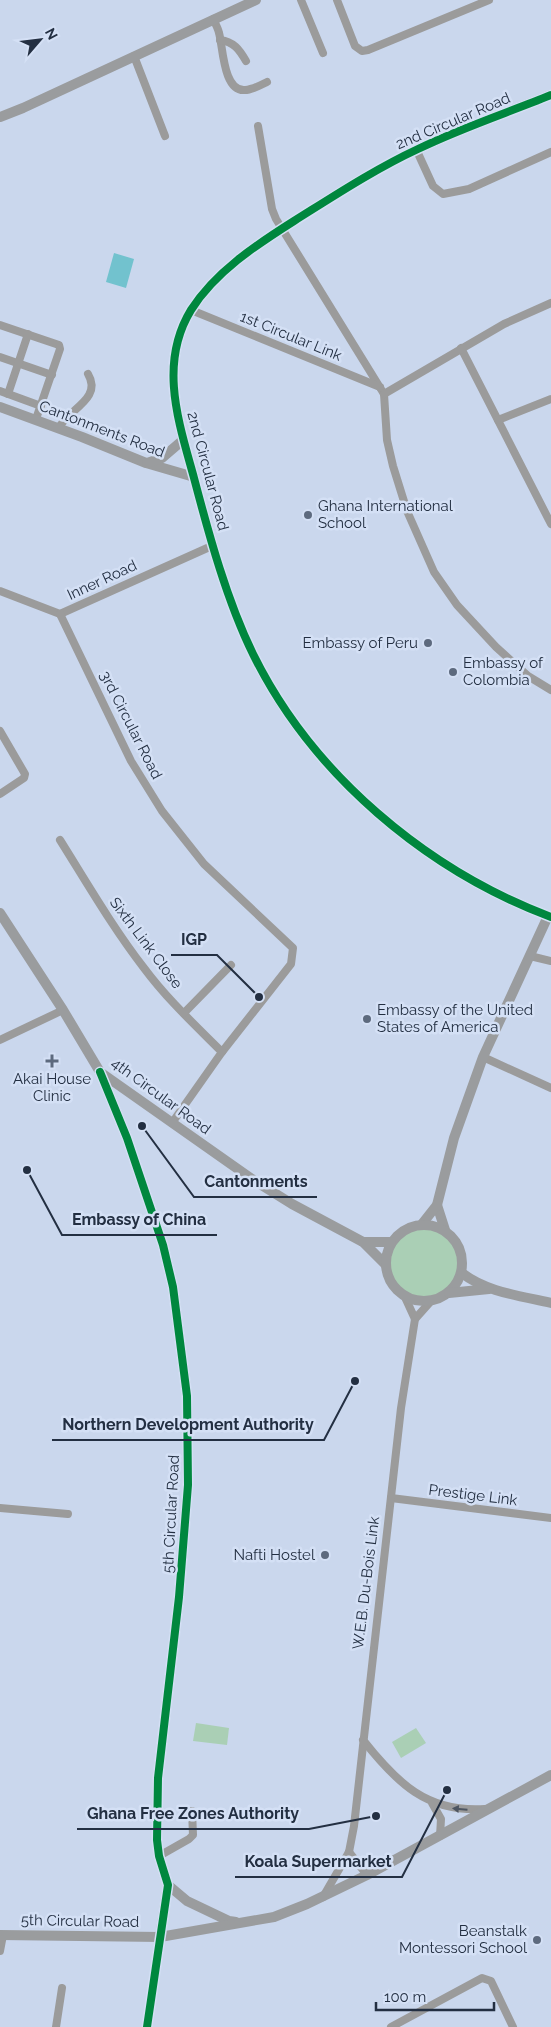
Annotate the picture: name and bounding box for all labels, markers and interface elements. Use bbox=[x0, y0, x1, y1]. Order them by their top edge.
north arrow bbox=[15, 15, 65, 65]
text: N bbox=[42, 25, 61, 42]
street label: 2nd Circular Road bbox=[393, 89, 513, 153]
street label: 1st Circular Link bbox=[238, 307, 344, 365]
street label: Cantonments Road bbox=[37, 397, 167, 461]
street label: 2nd Circular Road bbox=[183, 410, 233, 532]
place label: Ghana International School bbox=[318, 497, 454, 532]
marker: Ghana International School bbox=[302, 509, 314, 521]
street label: Inner Road bbox=[64, 556, 140, 604]
place label: Embassy of Peru bbox=[302, 634, 418, 652]
marker: Embassy of Peru bbox=[422, 637, 434, 649]
place label: Embassy of Colombia bbox=[463, 654, 544, 689]
marker: Embassy of Colombia bbox=[447, 666, 459, 678]
street label: 3rd Circular Road bbox=[96, 668, 166, 782]
street label: Sixth Link Close bbox=[106, 894, 186, 992]
callout: IGP bbox=[171, 924, 217, 955]
text: IGP bbox=[181, 930, 207, 949]
place label: Embassy of the United States of America bbox=[377, 1001, 533, 1036]
marker: Embassy of the United States of America bbox=[361, 1013, 373, 1025]
marker: Akai House Clinic bbox=[45, 1054, 59, 1068]
street label: 4th Circular Road bbox=[108, 1054, 214, 1138]
place label: Akai House Clinic bbox=[13, 1070, 91, 1105]
callout: Cantonments bbox=[194, 1166, 317, 1197]
text: Cantonments bbox=[204, 1172, 308, 1191]
callout: Embassy of China bbox=[62, 1204, 217, 1235]
text: Embassy of China bbox=[72, 1210, 206, 1229]
callout: Northern Development Authority bbox=[52, 1409, 324, 1440]
text: Northern Development Authority bbox=[62, 1415, 314, 1434]
street label: 5th Circular Road bbox=[159, 1454, 183, 1574]
street label: Prestige Link bbox=[428, 1481, 518, 1509]
street label: W.E.B. Du-Bois Link bbox=[349, 1515, 383, 1651]
place label: Nafti Hostel bbox=[233, 1546, 316, 1564]
marker: Nafti Hostel bbox=[319, 1549, 331, 1561]
callout: Ghana Free Zones Authority bbox=[77, 1798, 309, 1829]
text: Ghana Free Zones Authority bbox=[87, 1804, 299, 1823]
one-way arrow bbox=[452, 1805, 468, 1813]
callout: Koala Supermarket bbox=[235, 1846, 402, 1877]
text: Koala Supermarket bbox=[244, 1852, 392, 1871]
street label: 5th Circular Road bbox=[21, 1911, 139, 1931]
place label: Beanstalk Montessori School bbox=[399, 1922, 528, 1957]
marker: Beanstalk Montessori School bbox=[531, 1934, 543, 1946]
scale bar bbox=[376, 1980, 494, 2012]
text: 100 m bbox=[384, 1988, 426, 2006]

